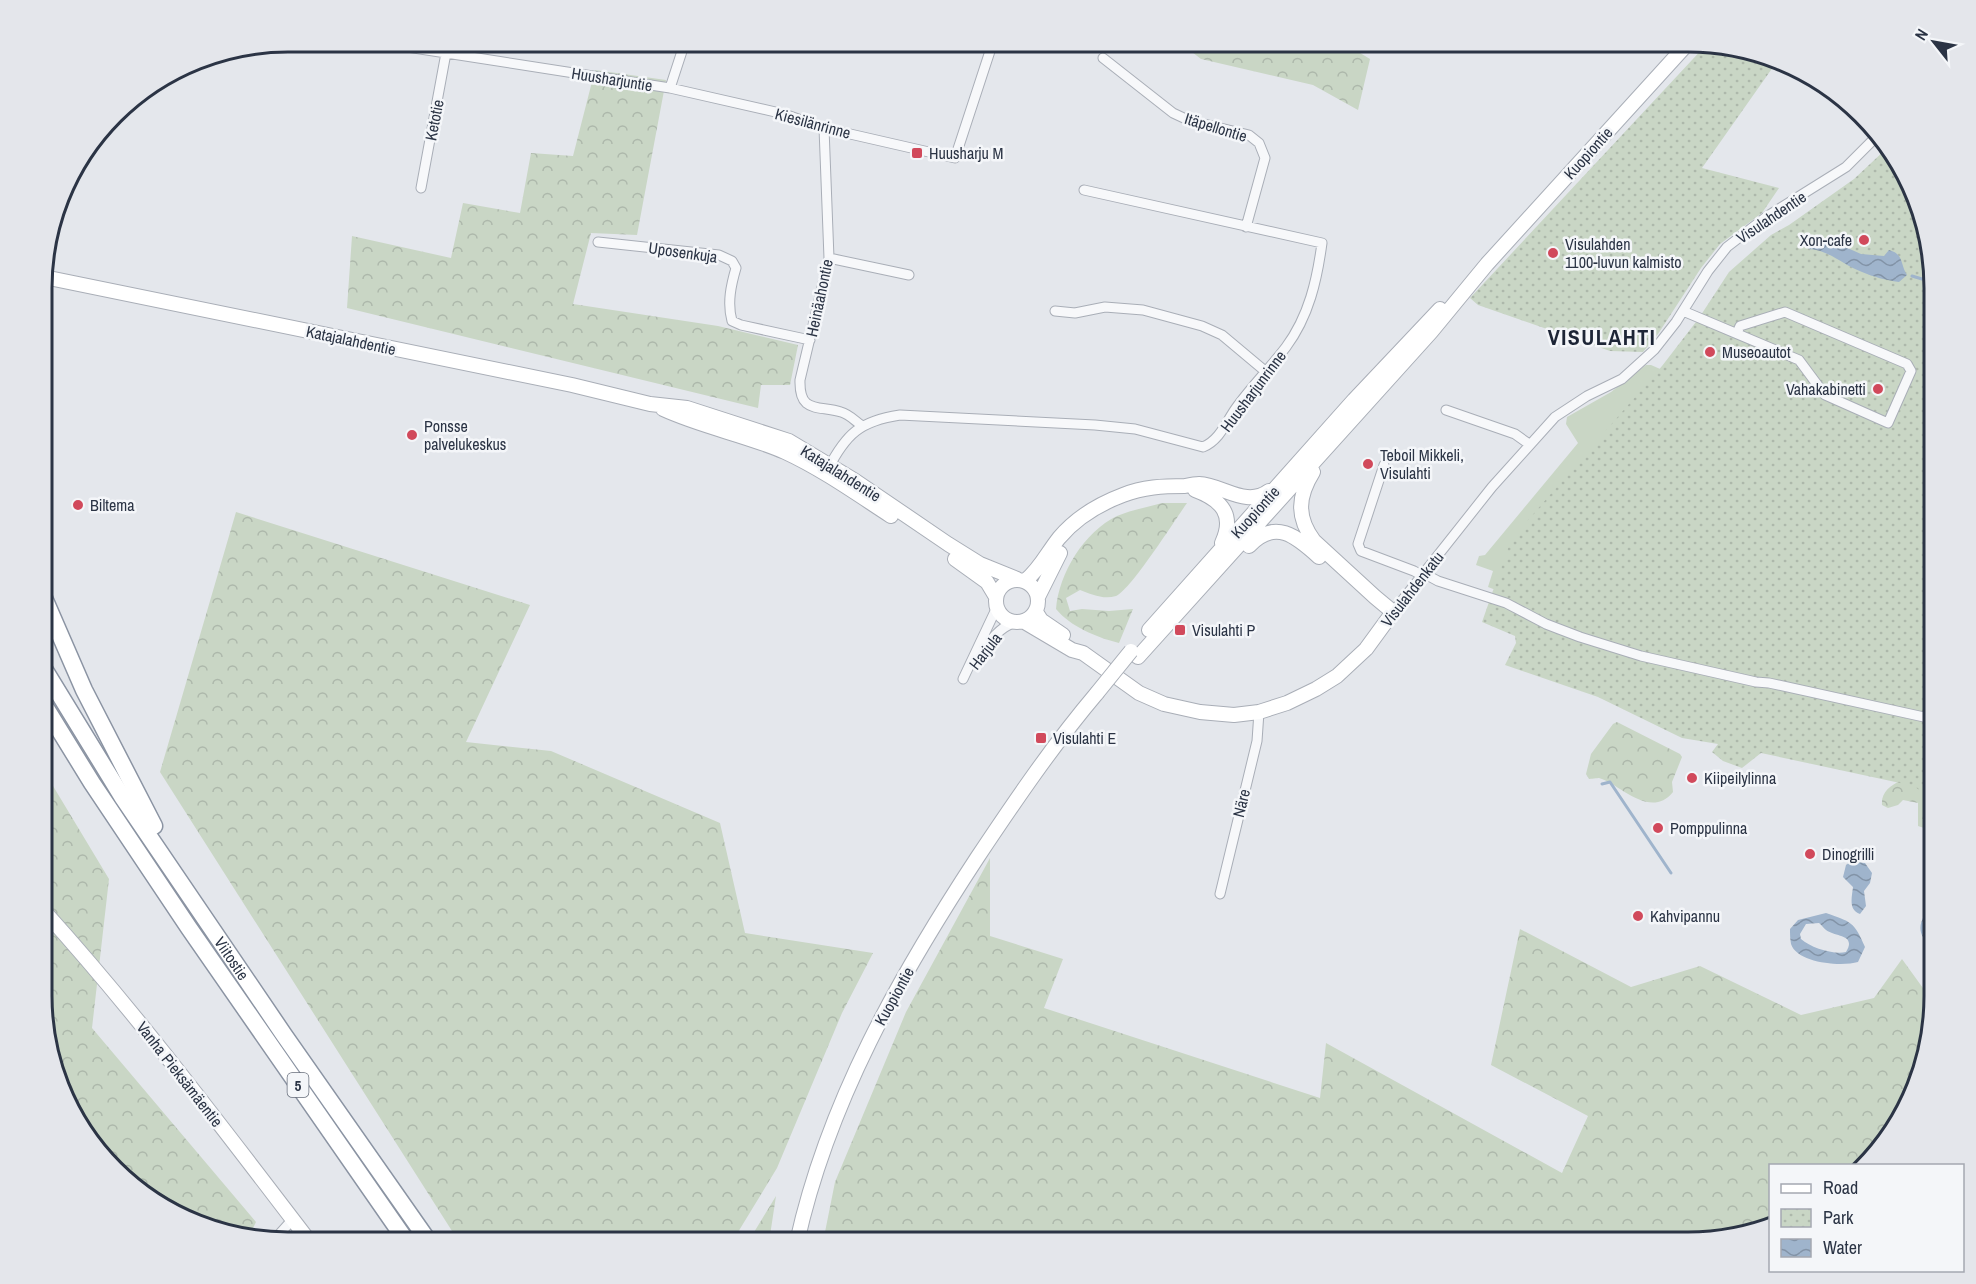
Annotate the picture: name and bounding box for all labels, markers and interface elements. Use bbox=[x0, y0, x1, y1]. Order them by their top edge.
north arrow bbox=[1904, 12, 1964, 72]
text: N bbox=[1909, 25, 1933, 44]
street label: Huusharjuntie bbox=[570, 62, 654, 96]
street label: Ketotie bbox=[419, 97, 449, 143]
street label: Kiesilänrinne bbox=[773, 102, 853, 144]
street label: Itäpellontie bbox=[1182, 107, 1250, 147]
street label: Kuopiontie bbox=[1559, 122, 1617, 184]
place label: Huusharju M bbox=[929, 142, 1003, 164]
marker: Huusharju M bbox=[910, 146, 924, 160]
street label: Visulahdentie bbox=[1732, 186, 1810, 248]
place label: Xon-cafe bbox=[1800, 229, 1852, 251]
place label: Visulahden 1100-luvun kalmisto bbox=[1565, 233, 1681, 273]
marker: Xon-cafe bbox=[1857, 233, 1871, 247]
street label: Uposenkuja bbox=[647, 236, 720, 268]
marker: Visulahden 1100-luvun kalmisto bbox=[1546, 246, 1560, 260]
street label: Heinäahontie bbox=[800, 257, 838, 339]
street label: Katajalahdentie bbox=[304, 320, 398, 360]
district label: VISULAHTI bbox=[1548, 322, 1656, 352]
place label: Museoautot bbox=[1722, 341, 1791, 363]
marker: Museoautot bbox=[1703, 345, 1717, 359]
street label: Huusharjunrinne bbox=[1215, 346, 1291, 436]
place label: Vahakabinetti bbox=[1786, 378, 1866, 400]
marker: Vahakabinetti bbox=[1871, 382, 1885, 396]
place label: Ponsse palvelukeskus bbox=[424, 415, 506, 455]
marker: Ponsse palvelukeskus bbox=[405, 428, 419, 442]
street label: Katajalahdentie bbox=[797, 440, 885, 506]
place label: Teboil Mikkeli, Visulahti bbox=[1380, 444, 1464, 484]
marker: Teboil Mikkeli, Visulahti bbox=[1361, 457, 1375, 471]
street label: Kuopiontie bbox=[1226, 481, 1284, 543]
place label: Biltema bbox=[90, 494, 135, 516]
marker: Biltema bbox=[71, 498, 85, 512]
street label: Visulahdenkatu bbox=[1376, 547, 1448, 631]
place label: Visulahti P bbox=[1192, 619, 1255, 641]
marker: Visulahti P bbox=[1173, 623, 1187, 637]
street label: Harjula bbox=[964, 627, 1007, 674]
place label: Visulahti E bbox=[1053, 727, 1116, 749]
marker: Visulahti E bbox=[1034, 731, 1048, 745]
place label: Kiipeilylinna bbox=[1704, 767, 1777, 789]
marker: Kiipeilylinna bbox=[1685, 771, 1699, 785]
street label: Näre bbox=[1227, 787, 1255, 819]
place label: Pomppulinna bbox=[1670, 817, 1748, 839]
marker: Pomppulinna bbox=[1651, 821, 1665, 835]
place label: Dinogrilli bbox=[1822, 843, 1875, 865]
marker: Dinogrilli bbox=[1803, 847, 1817, 861]
place label: Kahvipannu bbox=[1650, 905, 1720, 927]
marker: Kahvipannu bbox=[1631, 909, 1645, 923]
street label: Viitostie bbox=[209, 932, 254, 984]
street label: Kuopiontie bbox=[869, 963, 919, 1029]
street label: Vanha Pieksämäentie bbox=[132, 1017, 228, 1131]
road number: 5 bbox=[288, 1073, 308, 1097]
legend bbox=[1769, 1164, 1964, 1272]
text: Road bbox=[1823, 1175, 1858, 1200]
text: Park bbox=[1823, 1205, 1854, 1230]
text: Water bbox=[1823, 1235, 1862, 1260]

